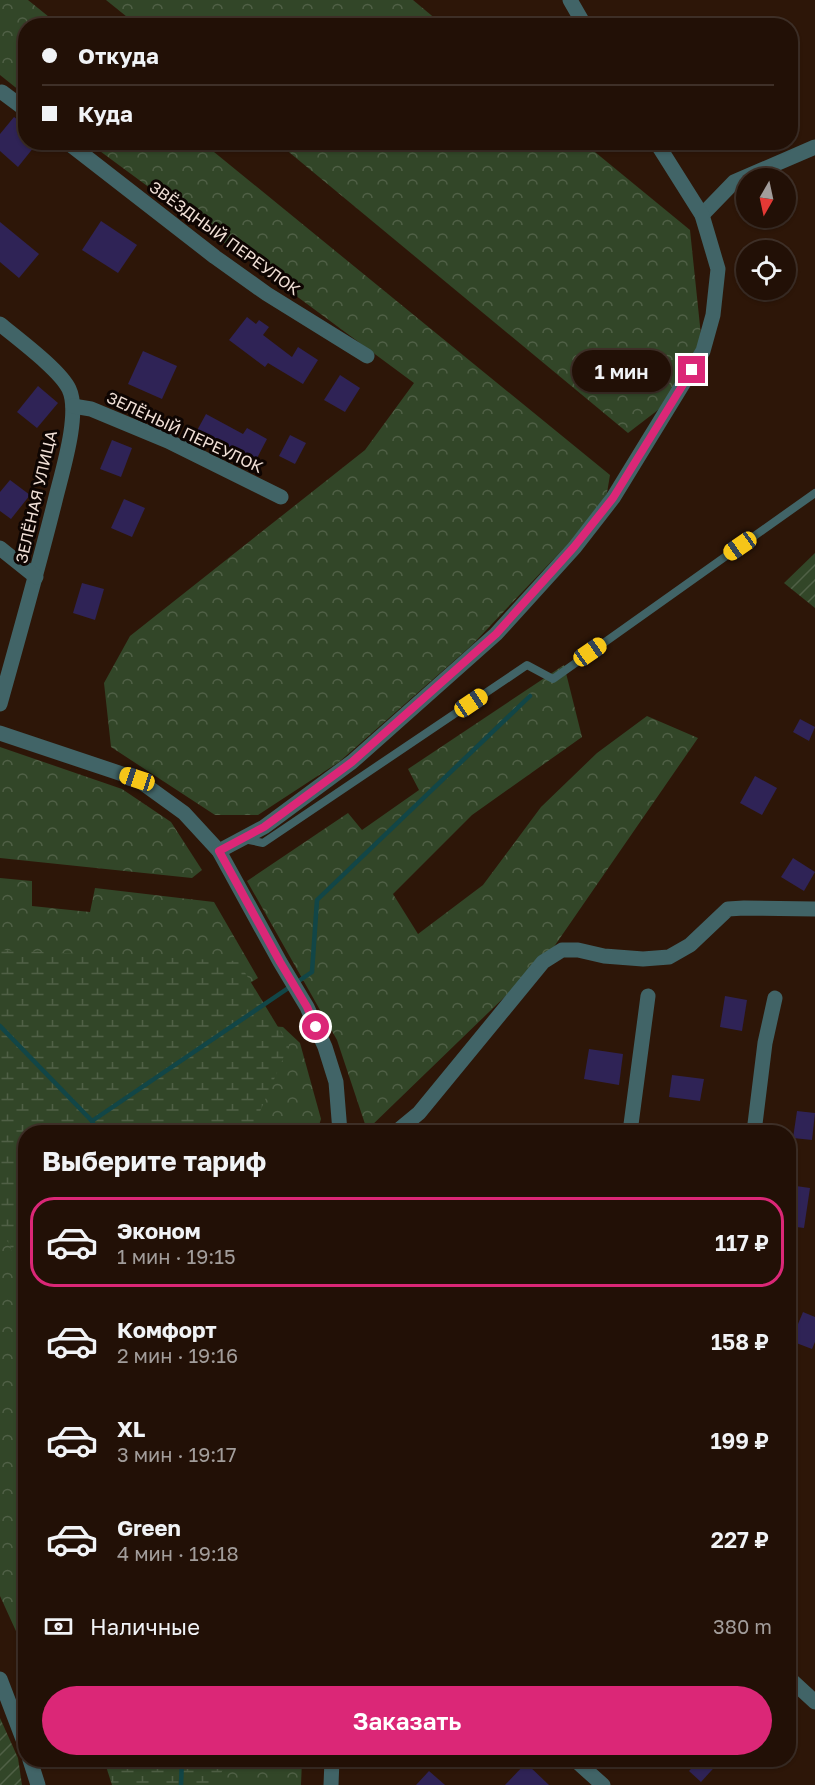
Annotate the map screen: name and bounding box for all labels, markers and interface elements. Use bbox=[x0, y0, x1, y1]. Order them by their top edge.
text: Откуда bbox=[78, 42, 159, 69]
text: Куда bbox=[78, 100, 133, 127]
north arrow bbox=[736, 168, 796, 228]
map controls bbox=[736, 168, 796, 300]
street label: ЗВЁЗДНЫЙ ПЕРЕУЛОК bbox=[146, 177, 304, 299]
button: locate bbox=[736, 240, 796, 300]
callout: 1 мин bbox=[572, 349, 671, 391]
route end bbox=[678, 356, 705, 383]
text: 1 мин bbox=[595, 359, 648, 383]
street label: ЗЕЛЁНЫЙ ПЕРЕУЛОК bbox=[104, 387, 266, 477]
street label: ЗЕЛЁНАЯ УЛИЦА bbox=[11, 428, 61, 565]
car bbox=[720, 528, 760, 564]
car bbox=[570, 634, 610, 670]
car bbox=[451, 685, 491, 721]
car bbox=[117, 765, 157, 793]
route start bbox=[302, 1013, 329, 1040]
text: Выберите тариф bbox=[42, 1145, 266, 1177]
icon: car bbox=[45, 1215, 99, 1269]
text: Эконом bbox=[117, 1217, 201, 1244]
text: 117 ₽ bbox=[715, 1229, 769, 1256]
text: 1 мин · 19:15 bbox=[117, 1244, 236, 1268]
icon: car bbox=[45, 1314, 99, 1368]
text: Комфорт bbox=[117, 1316, 217, 1343]
text: 158 ₽ bbox=[711, 1328, 769, 1355]
text: 2 мин · 19:16 bbox=[117, 1343, 238, 1367]
icon: car bbox=[45, 1413, 99, 1467]
text: XL bbox=[117, 1415, 145, 1442]
text: 199 ₽ bbox=[710, 1427, 769, 1454]
text: 3 мин · 19:17 bbox=[117, 1442, 237, 1466]
icon: car bbox=[45, 1512, 99, 1566]
text: Green bbox=[117, 1514, 181, 1541]
text: 227 ₽ bbox=[711, 1526, 769, 1553]
text: 4 мин · 19:18 bbox=[117, 1541, 239, 1565]
icon: cash bbox=[42, 1610, 75, 1643]
text: Наличные bbox=[90, 1613, 200, 1640]
text: 380 m bbox=[713, 1614, 772, 1638]
button: Заказать bbox=[42, 1686, 772, 1755]

